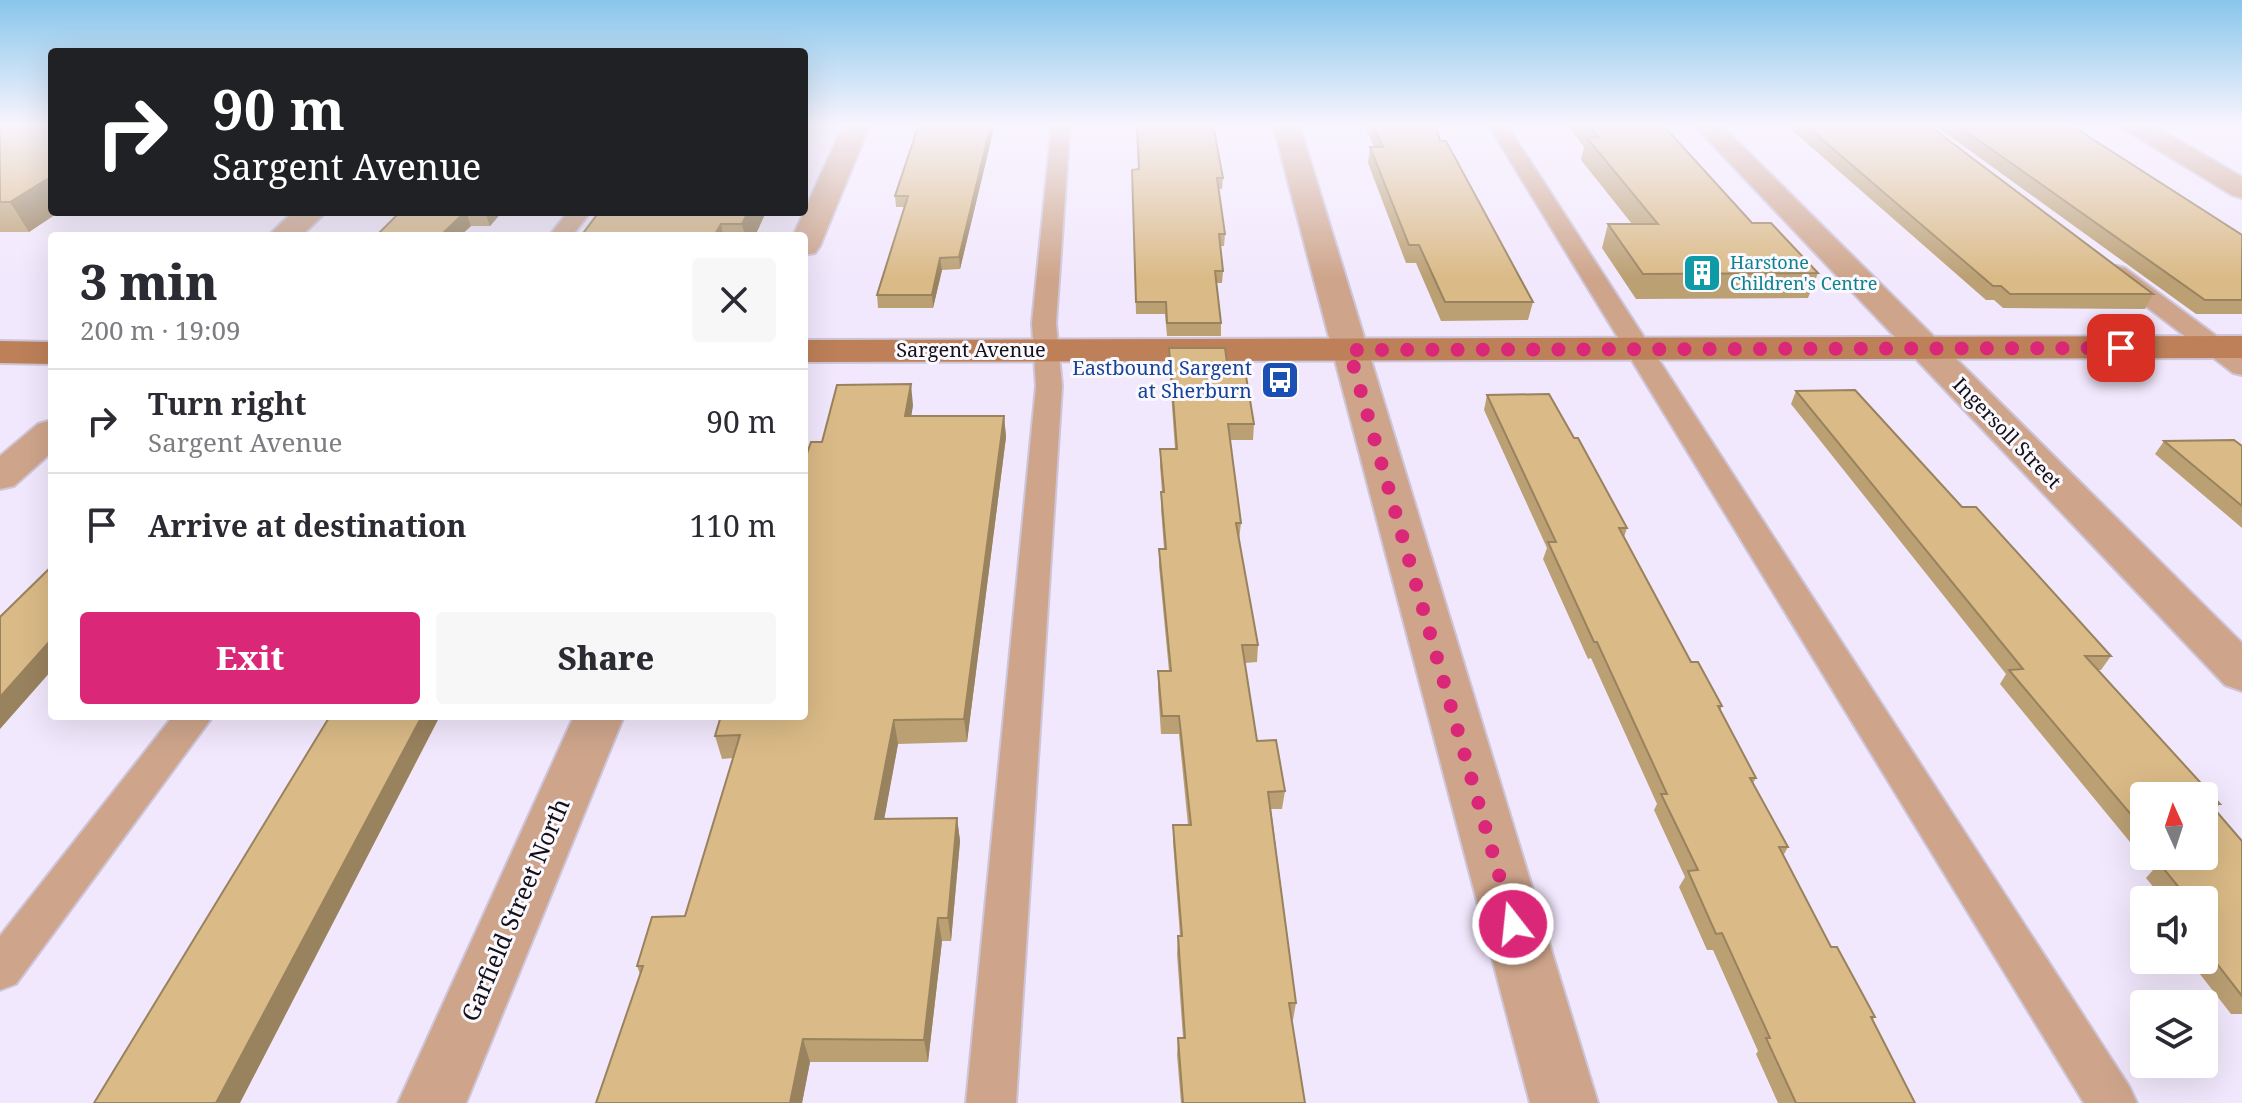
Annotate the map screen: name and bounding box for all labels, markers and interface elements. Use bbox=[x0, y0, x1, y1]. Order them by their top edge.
text: 90 m bbox=[212, 70, 345, 146]
icon: right bbox=[80, 80, 184, 184]
text: Sargent Avenue bbox=[212, 142, 481, 191]
text: 3 min bbox=[80, 249, 218, 314]
place label: Harstone Children's Centre bbox=[1730, 250, 1877, 295]
building icon: Harstone Children's Centre bbox=[1681, 252, 1723, 294]
button: close bbox=[692, 258, 776, 342]
text: 200 m · 19:09 bbox=[80, 312, 241, 348]
pin bbox=[2087, 314, 2155, 382]
icon: arrive bbox=[2099, 326, 2143, 370]
street label: Sargent Avenue bbox=[896, 336, 1046, 363]
place label: Eastbound Sargent at Sherburn bbox=[1072, 354, 1252, 404]
bus stop icon: Eastbound Sargent at Sherburn bbox=[1259, 359, 1301, 401]
street label: Ingersoll Street bbox=[1947, 371, 2067, 494]
text: Turn right bbox=[148, 383, 306, 424]
icon: right bbox=[80, 399, 124, 443]
text: 90 m bbox=[706, 401, 776, 442]
text: Sargent Avenue bbox=[148, 424, 343, 460]
icon: arrive bbox=[80, 503, 124, 547]
text: Arrive at destination bbox=[148, 505, 467, 546]
text: 110 m bbox=[690, 505, 776, 546]
button: Exit bbox=[80, 612, 420, 704]
button: Share bbox=[436, 612, 776, 704]
north arrow bbox=[2130, 782, 2218, 870]
map controls bbox=[2130, 782, 2218, 1078]
street label: Garfield Street North bbox=[453, 793, 577, 1026]
position arrow bbox=[1471, 882, 1555, 966]
button: sound bbox=[2130, 886, 2218, 974]
button: layers bbox=[2130, 990, 2218, 1078]

